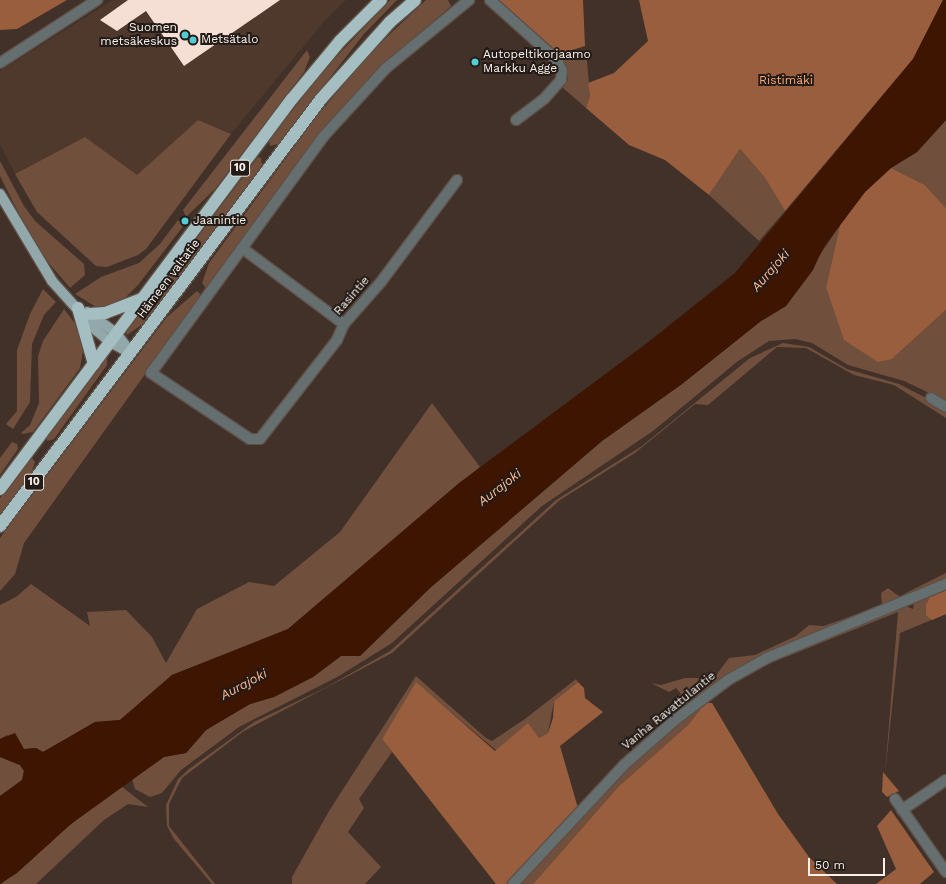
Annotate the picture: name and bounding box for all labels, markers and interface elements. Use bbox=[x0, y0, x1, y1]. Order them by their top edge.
place label: Suomen metsäkeskus bbox=[100, 21, 177, 49]
marker: Suomen metsäkeskus bbox=[180, 30, 190, 40]
place label: Metsätalo bbox=[201, 33, 258, 47]
marker: Metsätalo bbox=[188, 35, 198, 45]
place label: Autopeltikorjaamo Markku Agge bbox=[483, 48, 591, 76]
marker: Autopeltikorjaamo Markku Agge bbox=[470, 57, 480, 67]
park label: Ristimäki bbox=[759, 74, 813, 88]
road number: 10 bbox=[230, 159, 250, 177]
place label: Jaanintie bbox=[193, 214, 246, 228]
marker: Jaanintie bbox=[180, 216, 190, 226]
street label: Hämeen valtatie bbox=[135, 237, 203, 321]
water label: Aurajoki bbox=[749, 247, 793, 295]
street label: Rasintie bbox=[331, 274, 373, 318]
water label: Aurajoki bbox=[475, 466, 525, 510]
road number: 10 bbox=[24, 473, 44, 491]
water label: Aurajoki bbox=[218, 666, 270, 704]
street label: Vanha Ravattulantie bbox=[619, 669, 719, 753]
scale bar bbox=[810, 850, 887, 876]
text: 50 m bbox=[815, 858, 845, 872]

